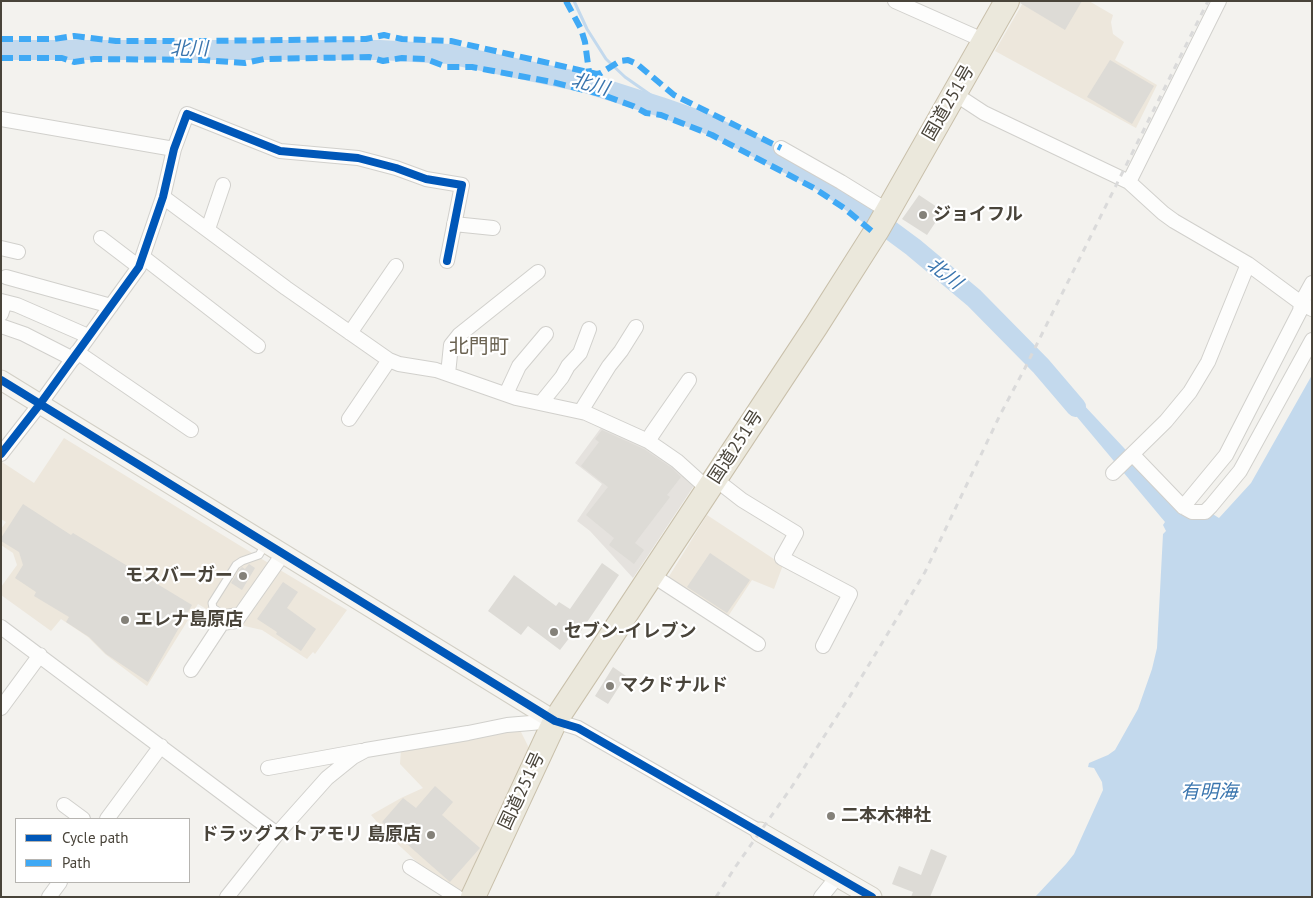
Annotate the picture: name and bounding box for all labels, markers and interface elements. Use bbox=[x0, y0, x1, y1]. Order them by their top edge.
water label: 北川 bbox=[170, 39, 208, 61]
street label: 国道251号 bbox=[919, 61, 979, 145]
water label: 北川 bbox=[569, 69, 611, 101]
place label: ジョイフル bbox=[933, 204, 1023, 226]
marker: ジョイフル bbox=[917, 209, 929, 221]
water label: 北川 bbox=[922, 253, 966, 295]
district label: 北門町 bbox=[449, 335, 509, 359]
street label: 国道251号 bbox=[704, 406, 768, 488]
place label: モスバーガー bbox=[125, 565, 233, 587]
marker: モスバーガー bbox=[237, 570, 249, 582]
place label: エレナ島原店 bbox=[135, 609, 243, 631]
marker: エレナ島原店 bbox=[119, 614, 131, 626]
place label: セブン-イレブン bbox=[564, 621, 696, 643]
marker: セブン-イレブン bbox=[548, 626, 560, 638]
place label: マクドナルド bbox=[620, 675, 728, 697]
marker: マクドナルド bbox=[604, 680, 616, 692]
street label: 国道251号 bbox=[495, 749, 549, 833]
water label: 有明海 bbox=[1181, 782, 1237, 804]
place label: 二本木神社 bbox=[841, 805, 931, 827]
marker: 二本木神社 bbox=[825, 810, 837, 822]
legend bbox=[15, 818, 190, 883]
place label: ドラッグストアモリ 島原店 bbox=[200, 824, 421, 846]
text: Cycle path bbox=[62, 828, 128, 847]
marker: ドラッグストアモリ 島原店 bbox=[425, 829, 437, 841]
text: Path bbox=[62, 853, 91, 872]

